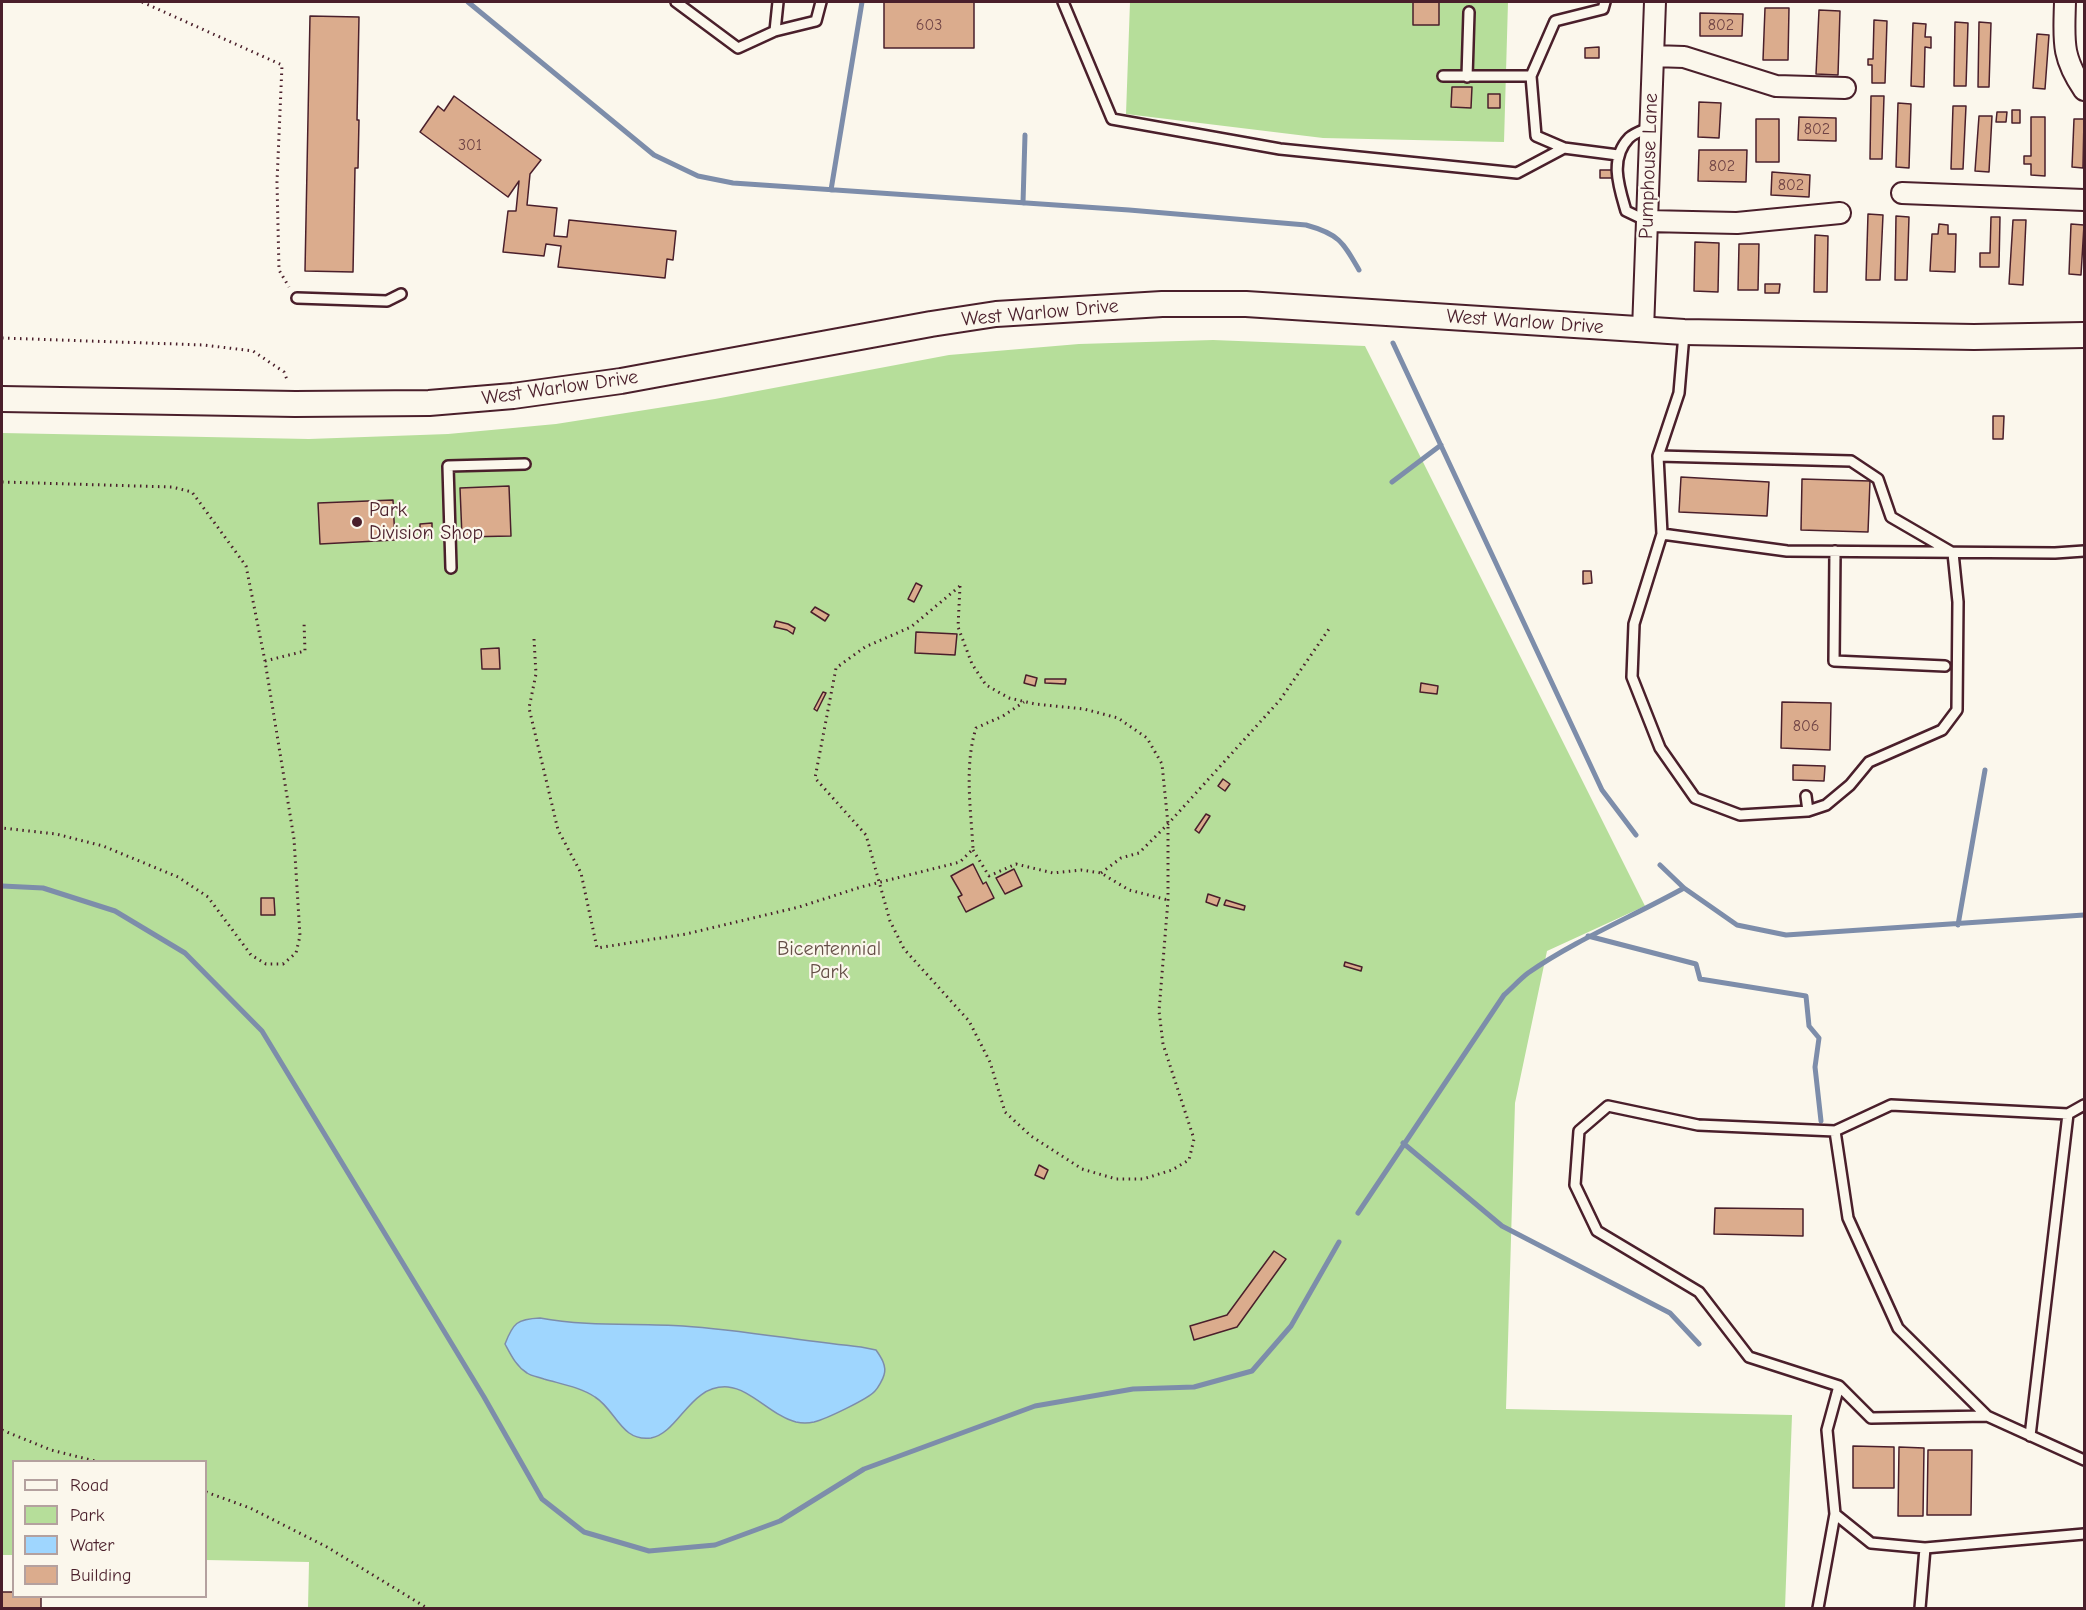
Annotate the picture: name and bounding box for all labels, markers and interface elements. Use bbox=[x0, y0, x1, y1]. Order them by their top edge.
house number: 603 bbox=[916, 15, 942, 35]
house number: 802 bbox=[1708, 15, 1734, 35]
street label: Pumphouse Lane bbox=[1634, 93, 1664, 239]
house number: 802 bbox=[1804, 119, 1830, 139]
house number: 301 bbox=[458, 135, 482, 155]
house number: 802 bbox=[1709, 156, 1735, 176]
house number: 802 bbox=[1778, 175, 1804, 195]
street label: West Warlow Drive bbox=[961, 294, 1119, 332]
street label: West Warlow Drive bbox=[1446, 305, 1604, 339]
street label: West Warlow Drive bbox=[480, 365, 640, 411]
place label: Park Division Shop bbox=[369, 498, 483, 545]
marker: Park Division Shop bbox=[350, 515, 364, 529]
house number: 806 bbox=[1793, 716, 1819, 736]
park label: Bicentennial Park bbox=[777, 937, 881, 984]
legend bbox=[12, 1460, 207, 1598]
text: Road bbox=[70, 1475, 109, 1496]
text: Park bbox=[70, 1505, 104, 1526]
text: Water bbox=[70, 1535, 114, 1556]
text: Building bbox=[70, 1565, 132, 1586]

